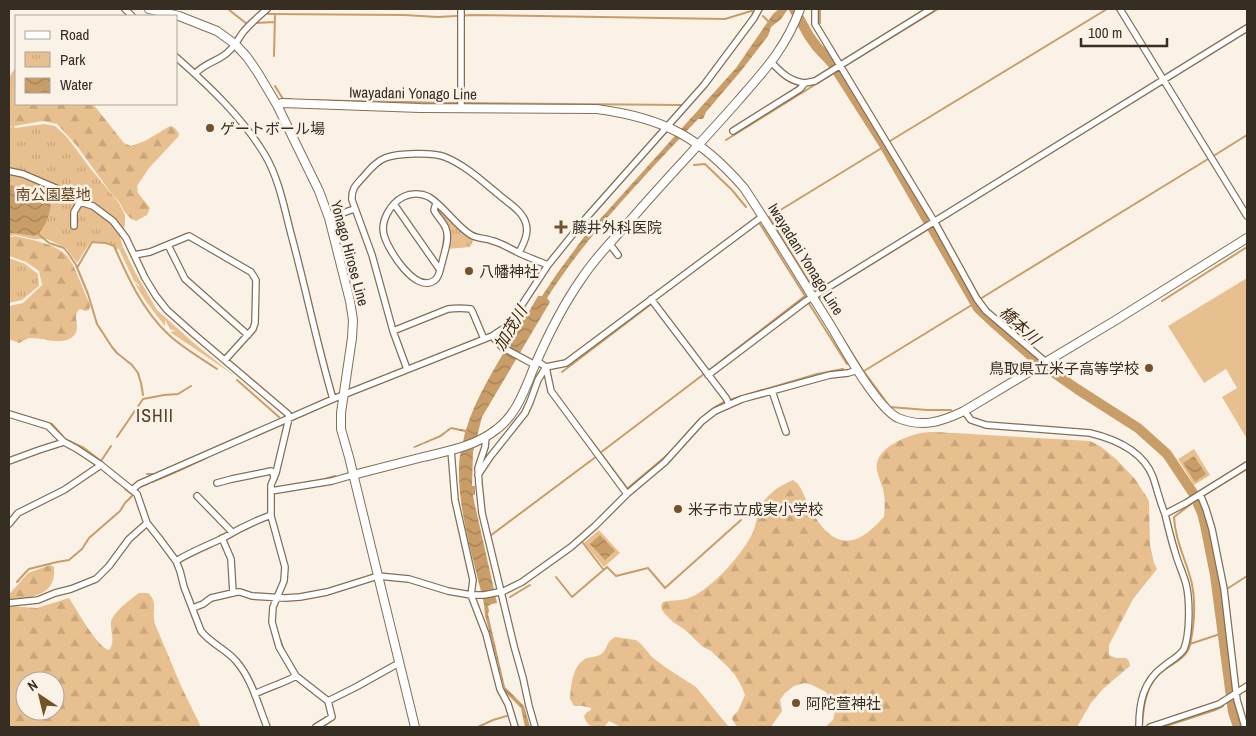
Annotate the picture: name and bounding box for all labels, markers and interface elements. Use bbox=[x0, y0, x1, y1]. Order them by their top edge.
legend bbox=[15, 15, 178, 105]
scale bar bbox=[1081, 15, 1167, 47]
text: 100 m bbox=[1088, 22, 1122, 43]
text: Road bbox=[60, 24, 89, 45]
text: Park bbox=[60, 49, 86, 70]
text: Water bbox=[60, 74, 92, 95]
street label: Iwayadani Yonago Line bbox=[349, 81, 477, 105]
place label: ゲートボール場 bbox=[220, 118, 325, 139]
marker: ゲートボール場 bbox=[204, 122, 216, 134]
park label: 南公園墓地 bbox=[15, 184, 91, 205]
street label: Yonago Hirose Line bbox=[326, 198, 374, 308]
street label: Iwayadani Yonago Line bbox=[763, 199, 849, 319]
place label: 藤井外科医院 bbox=[572, 217, 662, 238]
marker: 藤井外科医院 bbox=[554, 220, 568, 234]
place label: 八幡神社 bbox=[479, 261, 539, 282]
marker: 八幡神社 bbox=[463, 265, 475, 277]
water label: 加茂川 bbox=[488, 300, 533, 354]
water label: 橋本川 bbox=[995, 301, 1047, 351]
place label: 鳥取県立米子高等学校 bbox=[989, 358, 1139, 379]
marker: 鳥取県立米子高等学校 bbox=[1143, 362, 1155, 374]
district label: ISHII bbox=[136, 403, 174, 428]
place label: 米子市立成実小学校 bbox=[688, 499, 823, 520]
marker: 米子市立成実小学校 bbox=[672, 503, 684, 515]
north arrow bbox=[15, 671, 65, 721]
text: N bbox=[24, 676, 41, 695]
place label: 阿陀萱神社 bbox=[806, 693, 881, 714]
marker: 阿陀萱神社 bbox=[790, 697, 802, 709]

